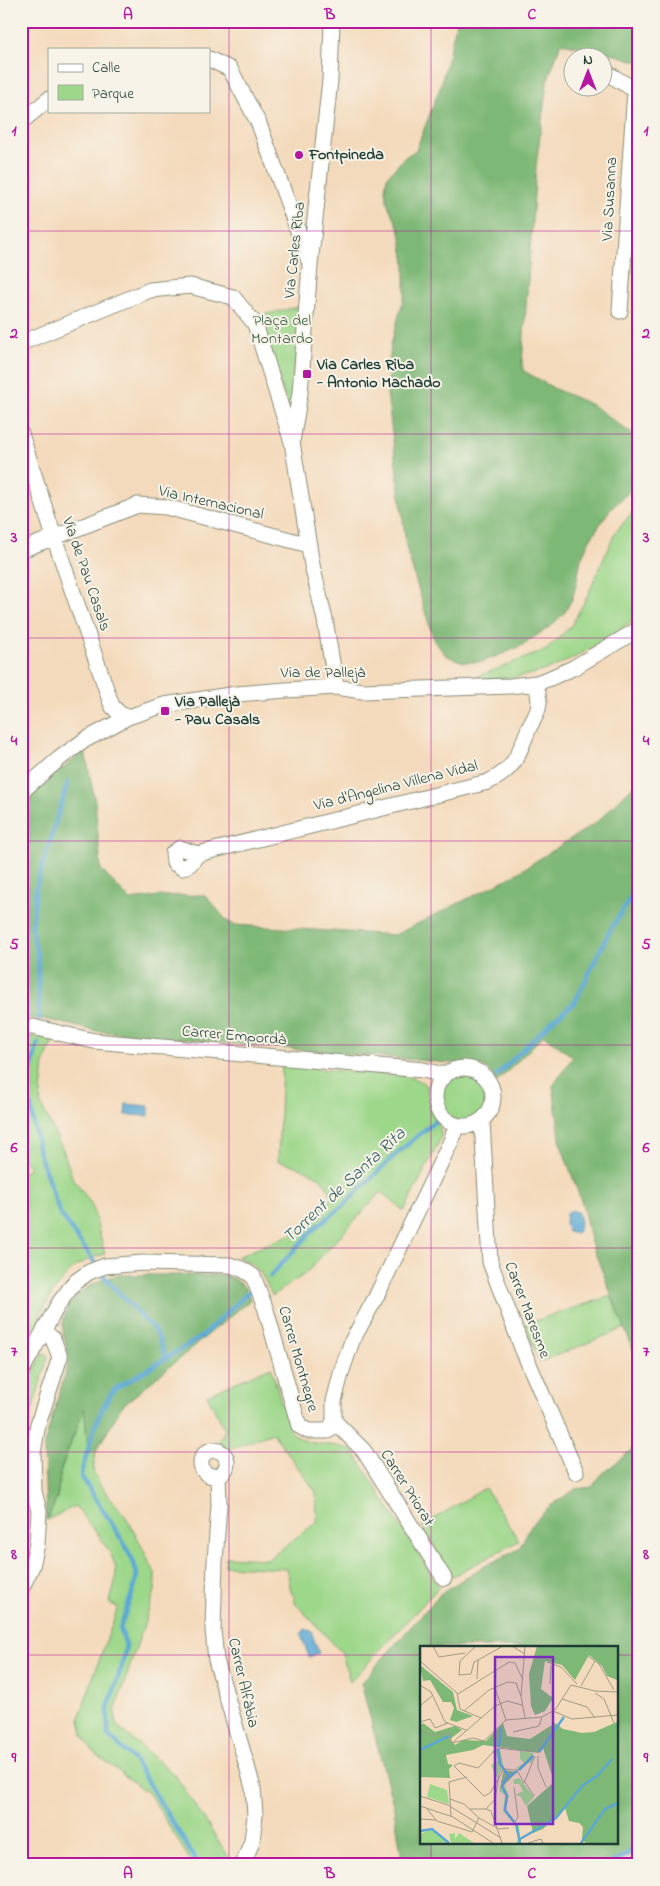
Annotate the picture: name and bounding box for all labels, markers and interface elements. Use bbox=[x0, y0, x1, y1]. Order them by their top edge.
text: A bbox=[123, 3, 133, 27]
text: B bbox=[324, 3, 336, 27]
text: C bbox=[528, 3, 537, 27]
legend bbox=[48, 48, 210, 112]
north arrow bbox=[562, 48, 612, 98]
text: N bbox=[583, 50, 593, 71]
text: Calle bbox=[92, 57, 120, 79]
text: Parque bbox=[92, 83, 134, 105]
text: 1 bbox=[11, 119, 17, 143]
text: 1 bbox=[643, 119, 649, 143]
place label: Fontpineda bbox=[308, 143, 384, 167]
marker: Fontpineda bbox=[293, 149, 305, 161]
street label: Via Susanna bbox=[596, 156, 624, 243]
street label: Via Carles Riba bbox=[278, 200, 312, 301]
park label: Plaça del Montardo bbox=[251, 309, 313, 351]
text: 2 bbox=[9, 322, 18, 346]
text: 2 bbox=[641, 322, 650, 346]
place label: Via Carles Riba - Antonio Machado bbox=[316, 353, 441, 395]
marker: Via Carles Riba - Antonio Machado bbox=[301, 368, 313, 380]
street label: Via Internacional bbox=[155, 479, 266, 527]
street label: Via de Pau Casals bbox=[55, 513, 117, 634]
text: 3 bbox=[10, 526, 18, 550]
text: 3 bbox=[642, 526, 650, 550]
street label: Via de Pallejà bbox=[280, 661, 365, 685]
place label: Via Pallejà - Pau Casals bbox=[174, 690, 260, 732]
marker: Via Pallejà - Pau Casals bbox=[159, 705, 171, 717]
text: 4 bbox=[10, 729, 18, 753]
text: 4 bbox=[642, 729, 650, 753]
street label: Via d'Angelina Villena Vidal bbox=[310, 754, 481, 818]
text: 5 bbox=[9, 933, 19, 957]
text: 5 bbox=[641, 933, 651, 957]
street label: Carrer Empordà bbox=[181, 1019, 287, 1053]
water label: Torrent de Santa Rita bbox=[278, 1122, 412, 1250]
text: 6 bbox=[9, 1136, 18, 1160]
text: 6 bbox=[641, 1136, 650, 1160]
street label: Carrer Maresme bbox=[498, 1258, 557, 1363]
street label: Carrer Montnegre bbox=[271, 1303, 325, 1416]
text: 7 bbox=[11, 1340, 18, 1364]
text: 7 bbox=[643, 1340, 650, 1364]
street label: Carrer Priorat bbox=[374, 1445, 441, 1532]
text: 8 bbox=[10, 1543, 17, 1567]
text: 8 bbox=[642, 1543, 649, 1567]
street label: Carrer Alfàbia bbox=[221, 1636, 265, 1730]
inset map bbox=[420, 1646, 618, 1844]
text: 9 bbox=[11, 1746, 17, 1770]
text: 9 bbox=[643, 1746, 649, 1770]
text: A bbox=[123, 1862, 133, 1886]
text: B bbox=[324, 1862, 336, 1886]
text: C bbox=[528, 1862, 537, 1886]

